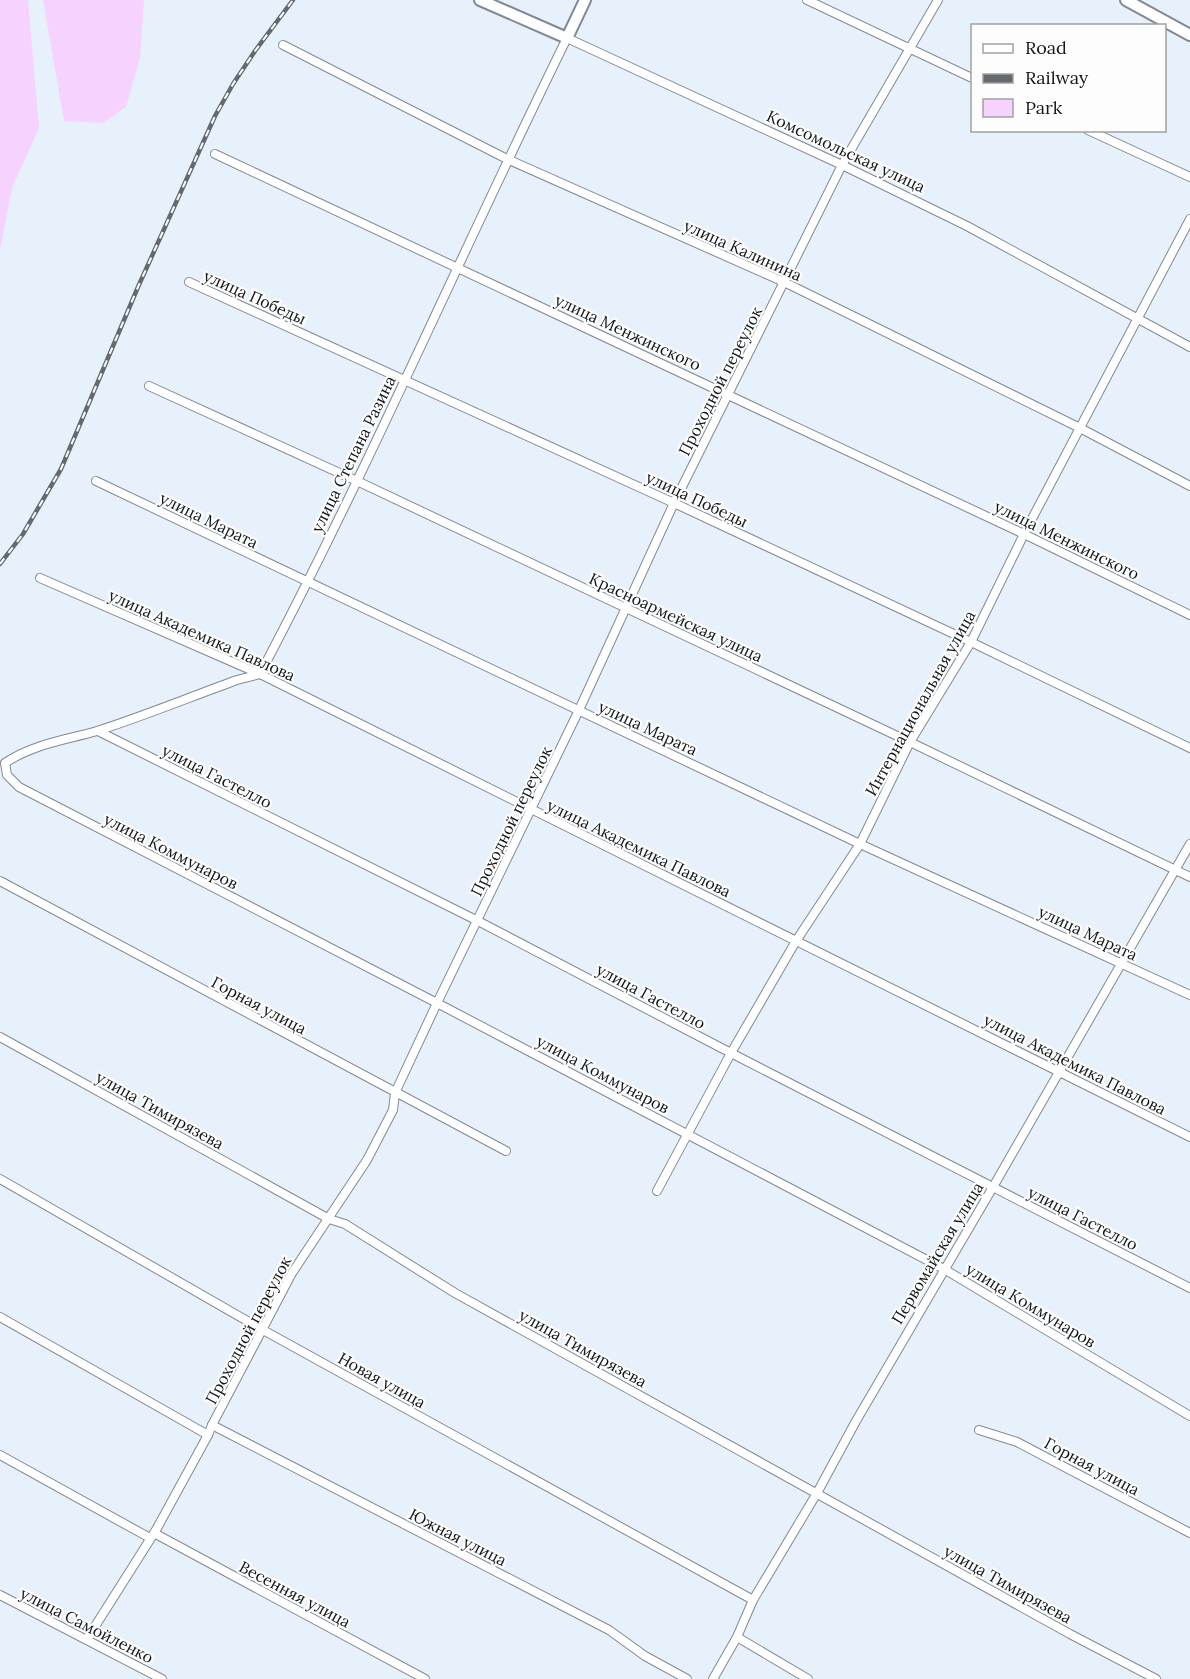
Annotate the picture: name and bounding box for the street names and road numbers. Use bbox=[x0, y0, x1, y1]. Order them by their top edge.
street label: Комсомольская улица bbox=[764, 105, 928, 197]
street label: улица Калинина bbox=[681, 215, 805, 285]
street label: улица Победы bbox=[201, 265, 309, 329]
street label: улица Менжинского bbox=[552, 289, 704, 375]
street label: Проходной переулок bbox=[674, 303, 766, 459]
street label: улица Степана Разина bbox=[306, 372, 400, 536]
street label: улица Победы bbox=[643, 467, 751, 531]
street label: улица Марата bbox=[156, 488, 262, 552]
street label: улица Менжинского bbox=[991, 496, 1143, 584]
street label: Красноармейская улица bbox=[586, 568, 766, 666]
street label: улица Академика Павлова bbox=[106, 585, 298, 685]
street label: Интернациональная улица bbox=[861, 607, 979, 799]
street label: улица Марата bbox=[595, 696, 701, 760]
street label: улица Гастелло bbox=[159, 740, 275, 812]
street label: Проходной переулок bbox=[466, 742, 556, 899]
street label: улица Академика Павлова bbox=[544, 795, 734, 901]
street label: улица Коммунаров bbox=[101, 809, 241, 893]
street label: улица Марата bbox=[1035, 901, 1141, 965]
street label: улица Гастелло bbox=[593, 959, 709, 1033]
street label: Горная улица bbox=[208, 972, 310, 1038]
street label: улица Академика Павлова bbox=[980, 1009, 1170, 1119]
street label: улица Коммунаров bbox=[533, 1030, 673, 1118]
street label: улица Тимирязева bbox=[93, 1067, 227, 1153]
street label: Первомайская улица bbox=[887, 1178, 987, 1328]
street label: улица Гастелло bbox=[1025, 1182, 1141, 1254]
street label: Проходной переулок bbox=[201, 1252, 296, 1407]
street label: улица Коммунаров bbox=[963, 1258, 1099, 1352]
street label: улица Тимирязева bbox=[516, 1305, 650, 1391]
street label: Новая улица bbox=[335, 1348, 429, 1412]
street label: Горная улица bbox=[1041, 1433, 1143, 1499]
street label: Южная улица bbox=[406, 1504, 510, 1570]
street label: улица Тимирязева bbox=[941, 1541, 1075, 1627]
street label: Весенняя улица bbox=[236, 1556, 354, 1632]
street label: улица Самойленко bbox=[17, 1583, 157, 1667]

